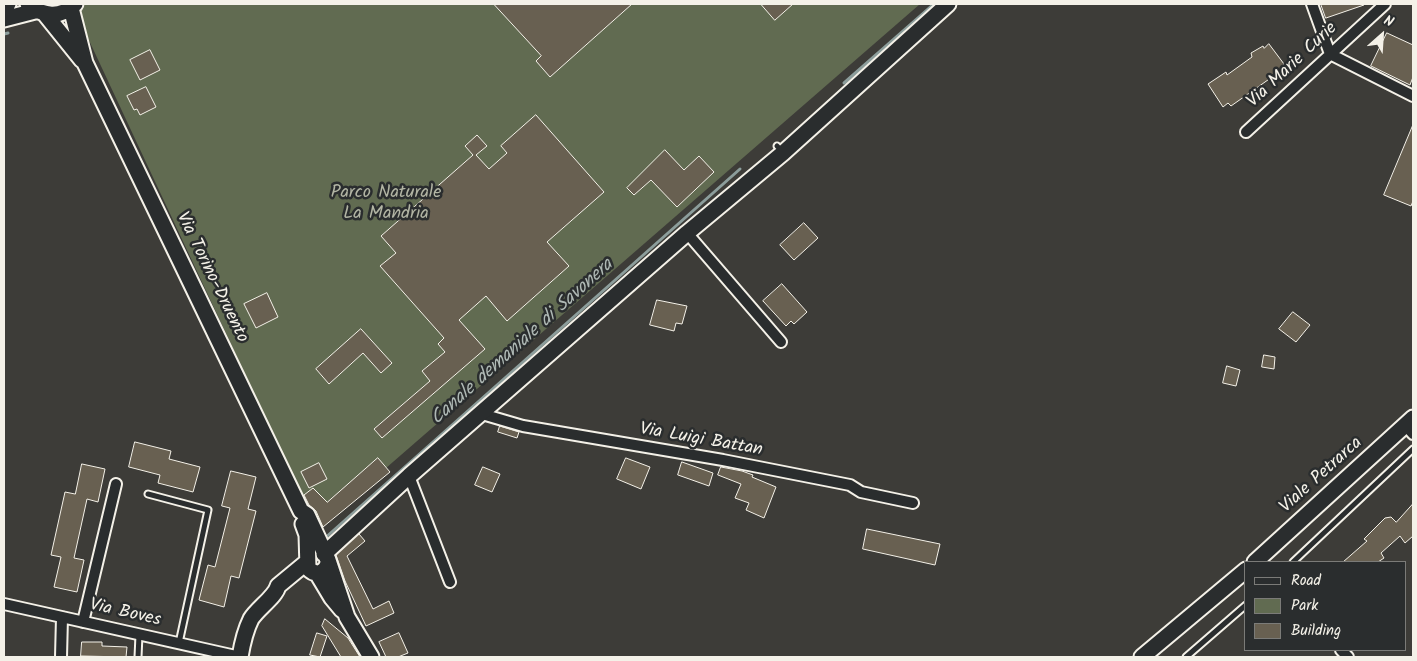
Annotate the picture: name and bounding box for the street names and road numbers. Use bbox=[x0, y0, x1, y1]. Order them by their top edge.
street label: Via Marie Curie bbox=[1243, 19, 1343, 113]
street label: Via Torino-Druento bbox=[170, 209, 252, 347]
street label: Via Luigi Battan bbox=[638, 420, 764, 462]
street label: Viale Petrarca bbox=[1276, 433, 1368, 519]
street label: Via Boves bbox=[87, 595, 163, 633]

